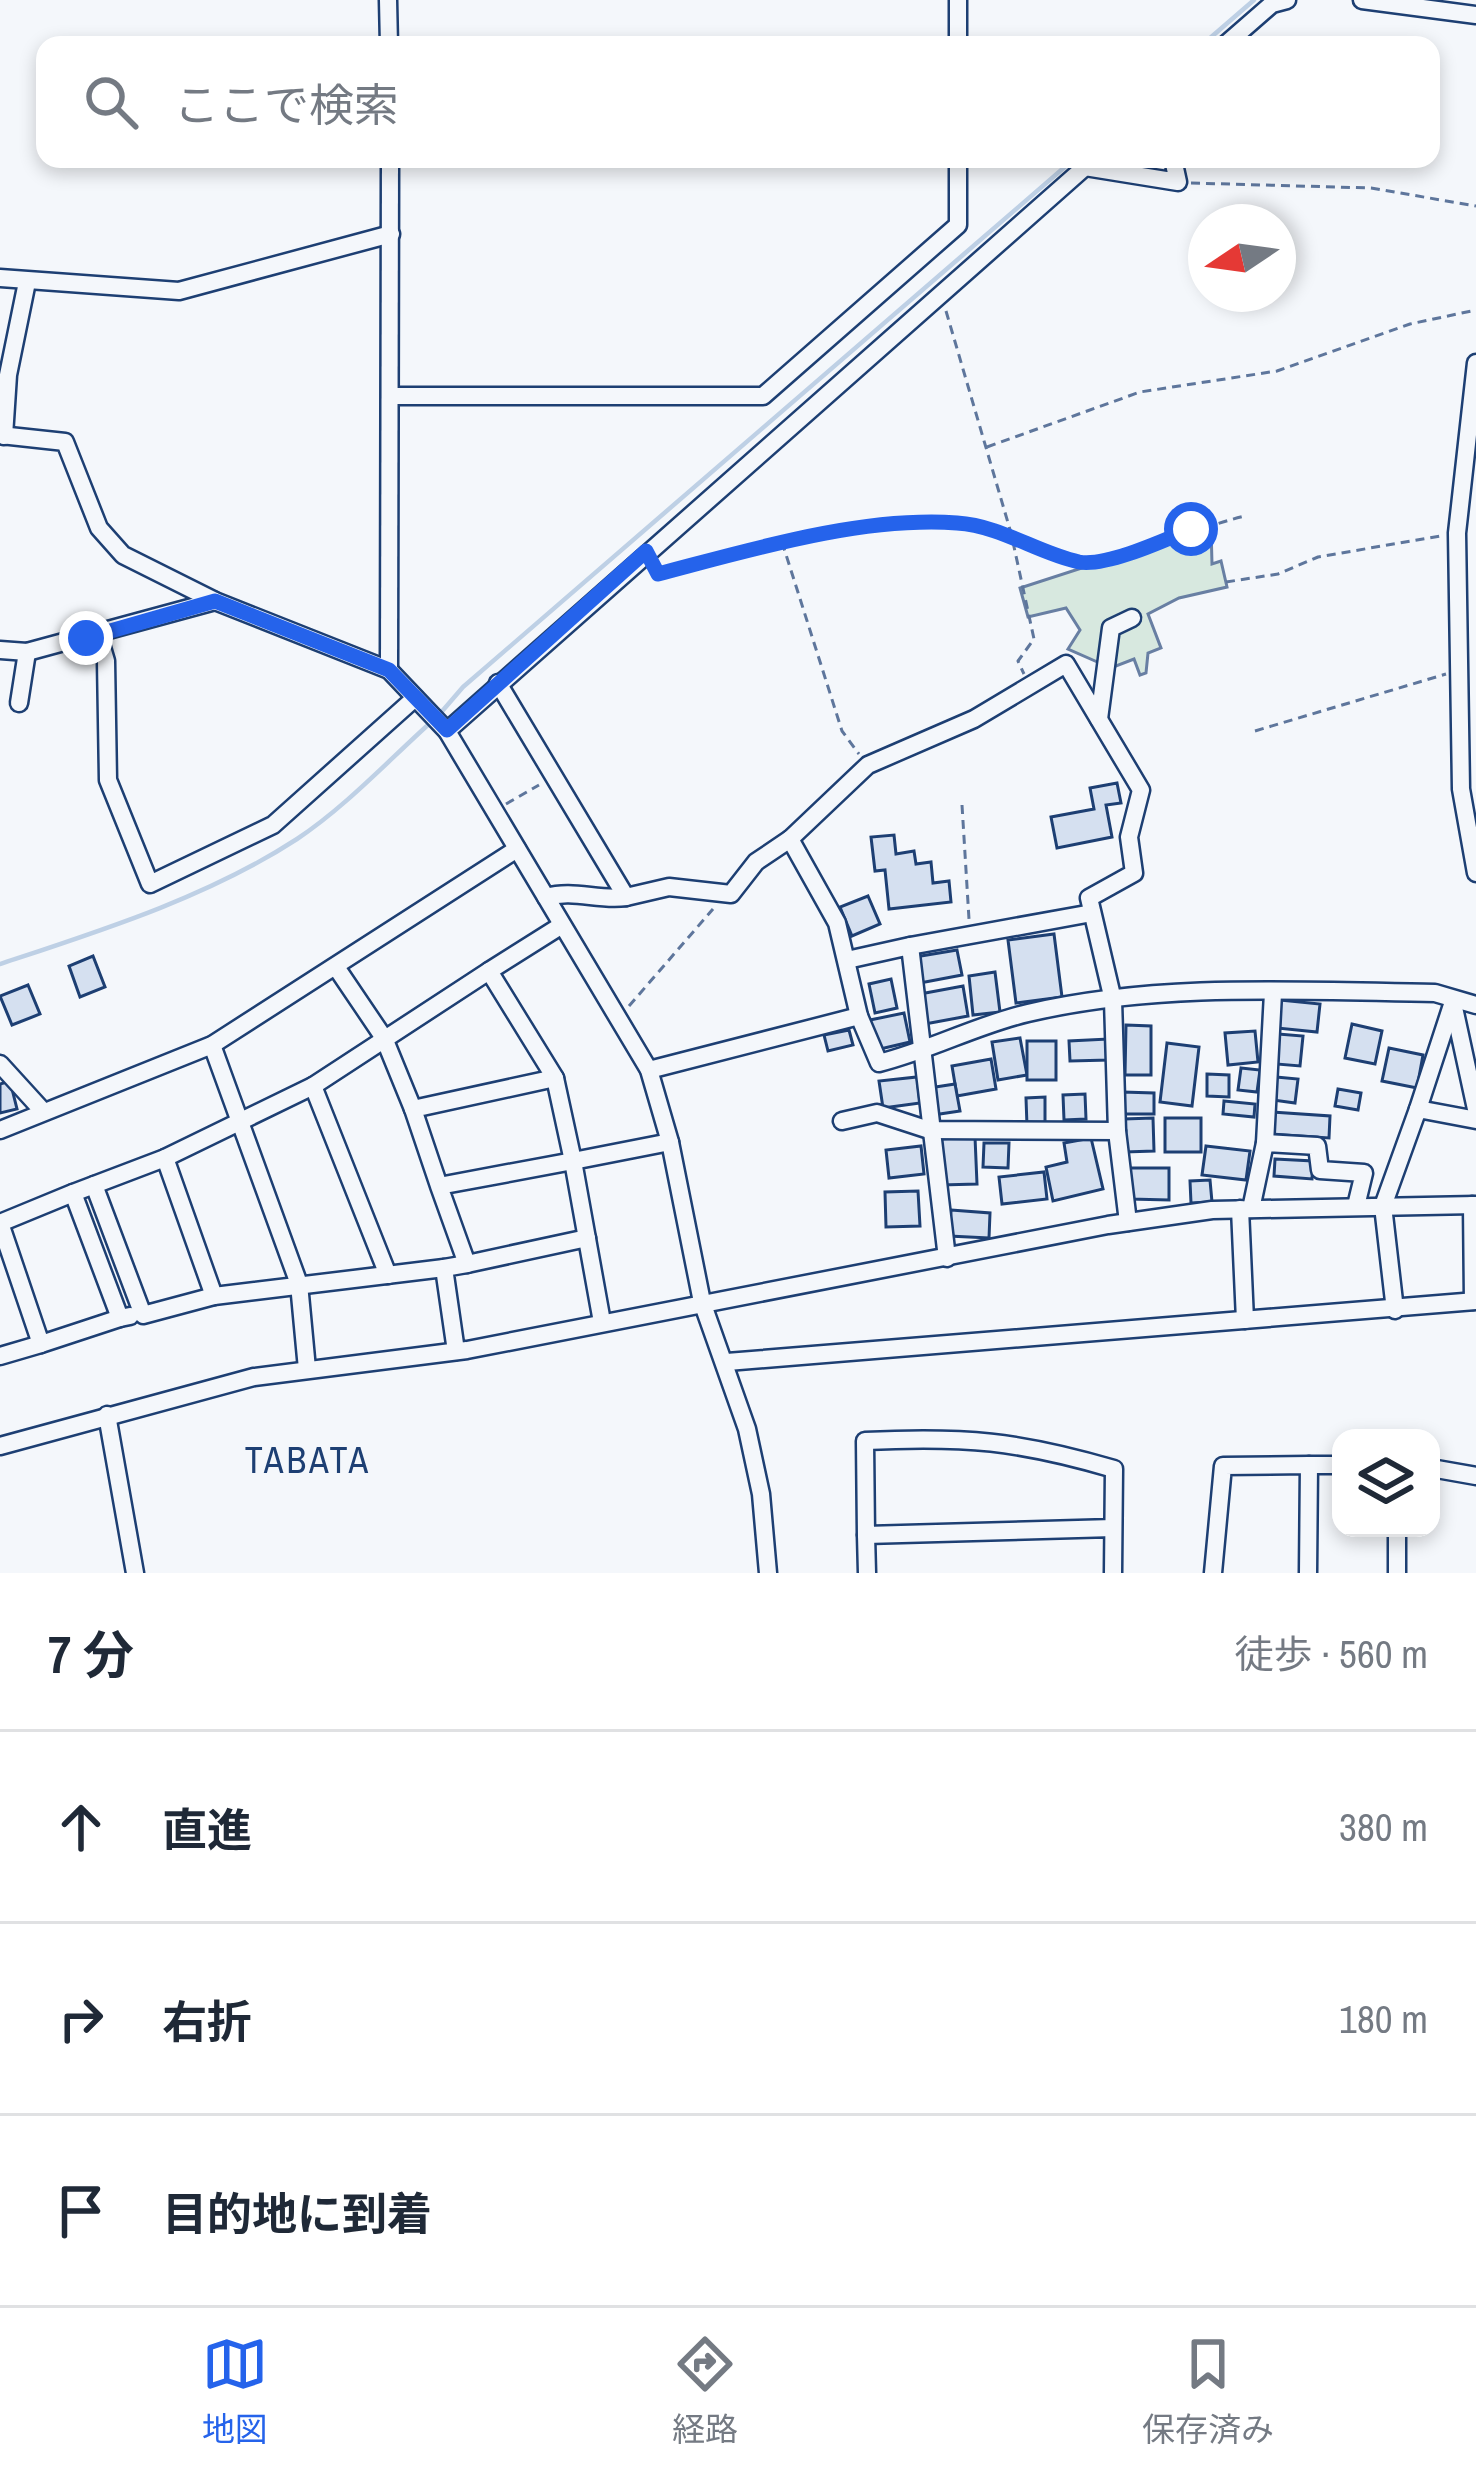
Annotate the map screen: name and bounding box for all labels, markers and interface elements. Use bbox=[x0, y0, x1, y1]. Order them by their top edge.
search box bbox=[36, 36, 1440, 168]
icon: search bbox=[78, 69, 144, 135]
text: ここで検索 bbox=[174, 74, 399, 135]
north arrow bbox=[1188, 204, 1296, 312]
route start bbox=[1164, 502, 1218, 556]
route end bbox=[59, 611, 113, 665]
map controls bbox=[1332, 1429, 1440, 1537]
button: layers bbox=[1332, 1429, 1440, 1537]
district label: TABATA bbox=[245, 1436, 371, 1484]
text: 7 分 bbox=[48, 1620, 134, 1689]
text: 徒歩 · 560 m bbox=[1234, 1628, 1428, 1680]
icon: ahead bbox=[48, 1794, 114, 1860]
text: 直進 bbox=[162, 1799, 252, 1860]
text: 380 m bbox=[1339, 1801, 1428, 1853]
icon: right bbox=[48, 1986, 114, 2052]
text: 右折 bbox=[162, 1991, 252, 2052]
text: 180 m bbox=[1339, 1993, 1428, 2045]
icon: arrive bbox=[48, 2178, 114, 2244]
text: 目的地に到着 bbox=[162, 2183, 432, 2244]
tab: 地図 bbox=[202, 2331, 268, 2451]
tab: 経路 bbox=[672, 2331, 738, 2451]
tab: 保存済み bbox=[1142, 2331, 1274, 2451]

